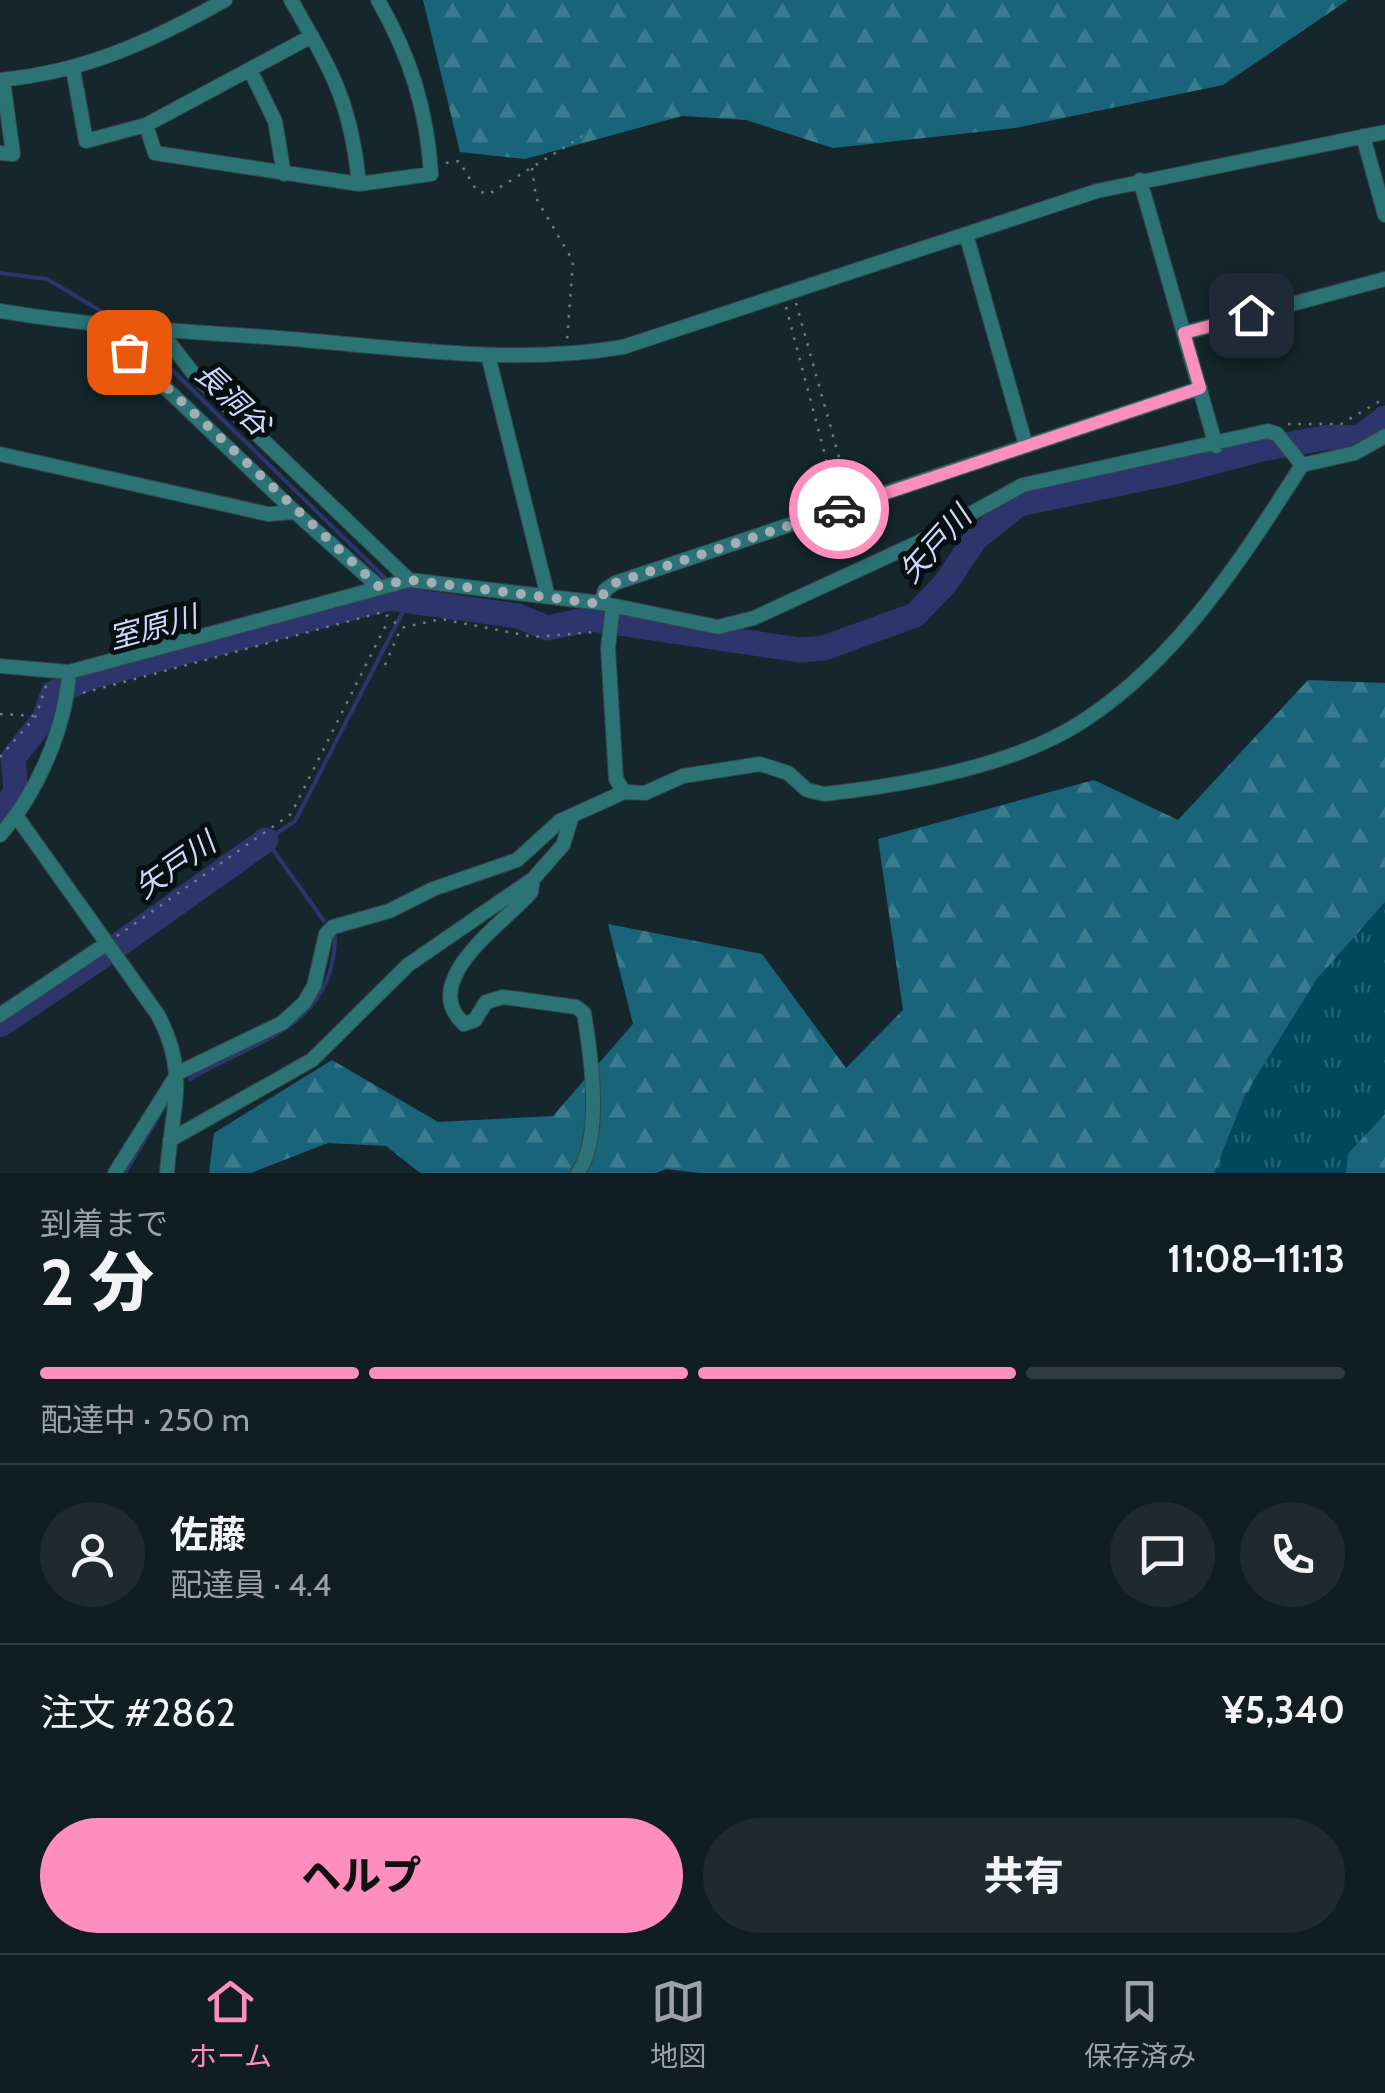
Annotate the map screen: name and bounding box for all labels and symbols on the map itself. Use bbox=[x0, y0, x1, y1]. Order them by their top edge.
pin bbox=[1209, 273, 1294, 358]
pin bbox=[87, 310, 172, 395]
water label: 長洞谷 bbox=[188, 354, 280, 446]
courier bbox=[789, 459, 889, 559]
water label: 矢戸川 bbox=[891, 496, 981, 590]
water label: 室原川 bbox=[105, 597, 204, 657]
water label: 矢戸川 bbox=[128, 822, 225, 906]

